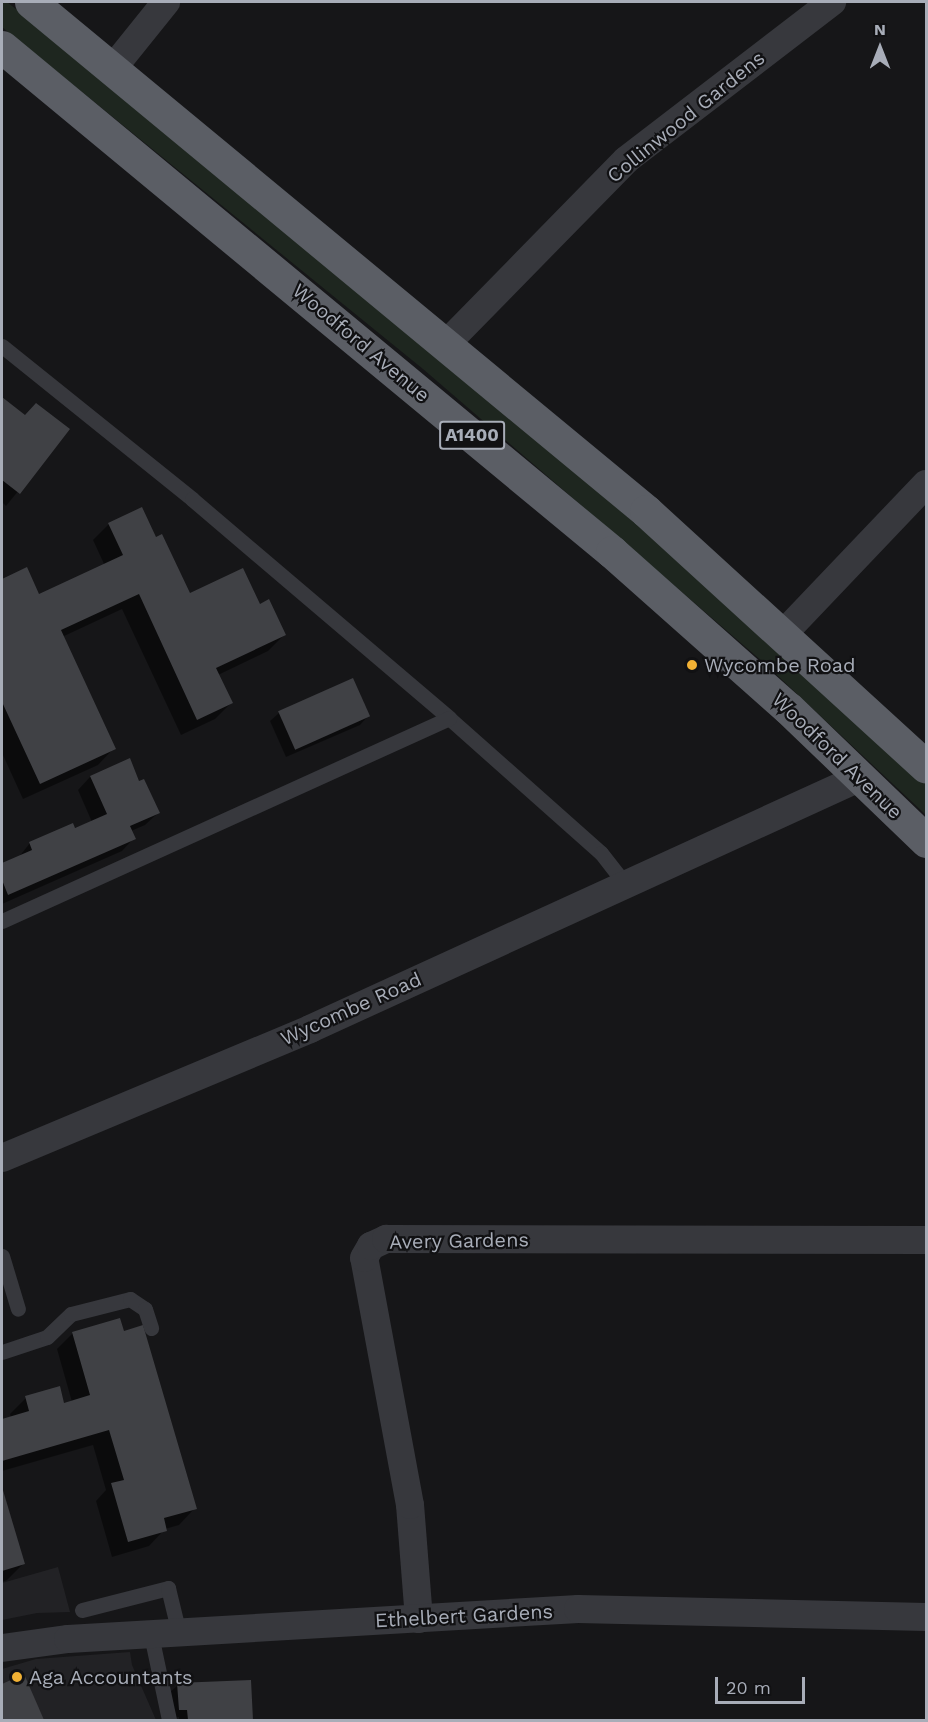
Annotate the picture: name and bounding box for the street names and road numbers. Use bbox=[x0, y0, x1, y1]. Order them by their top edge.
street label: Collinwood Gardens bbox=[602, 46, 770, 188]
street label: Woodford Avenue bbox=[287, 278, 435, 408]
road number: A1400 bbox=[439, 420, 505, 450]
street label: Woodford Avenue bbox=[767, 687, 907, 825]
street label: Wycombe Road bbox=[277, 967, 425, 1051]
street label: Avery Gardens bbox=[389, 1228, 529, 1254]
street label: Ethelbert Gardens bbox=[374, 1599, 554, 1633]

